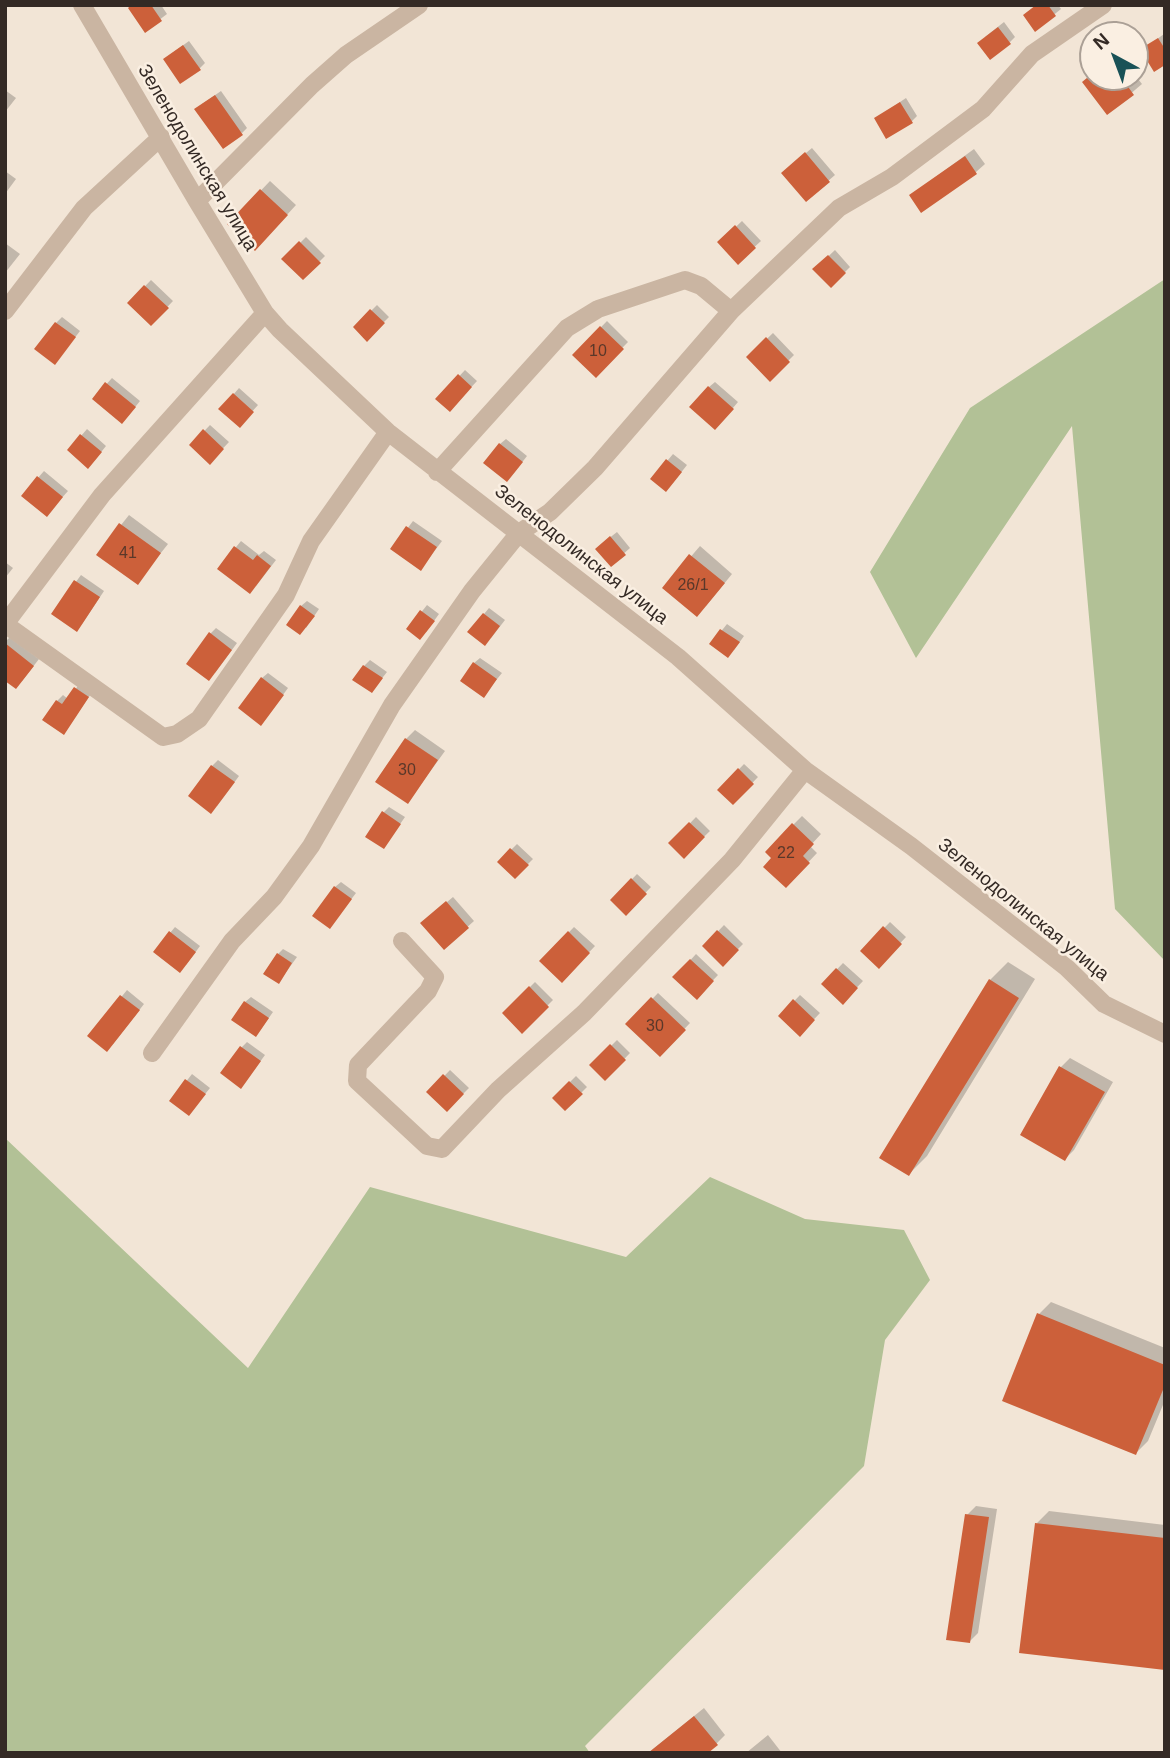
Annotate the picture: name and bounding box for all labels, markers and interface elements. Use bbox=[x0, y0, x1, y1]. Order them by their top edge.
north arrow bbox=[1079, 21, 1149, 91]
text: N bbox=[1089, 29, 1113, 54]
street label: Зеленодолинская улица bbox=[132, 61, 262, 255]
house number: 10 bbox=[589, 342, 607, 362]
street label: Зеленодолинская улица bbox=[490, 480, 672, 630]
house number: 41 bbox=[119, 544, 137, 564]
house number: 26/1 bbox=[677, 576, 709, 596]
house number: 30 bbox=[398, 761, 416, 781]
street label: Зеленодолинская улица bbox=[933, 834, 1113, 986]
house number: 22 bbox=[777, 844, 795, 864]
house number: 30 bbox=[646, 1017, 664, 1037]

